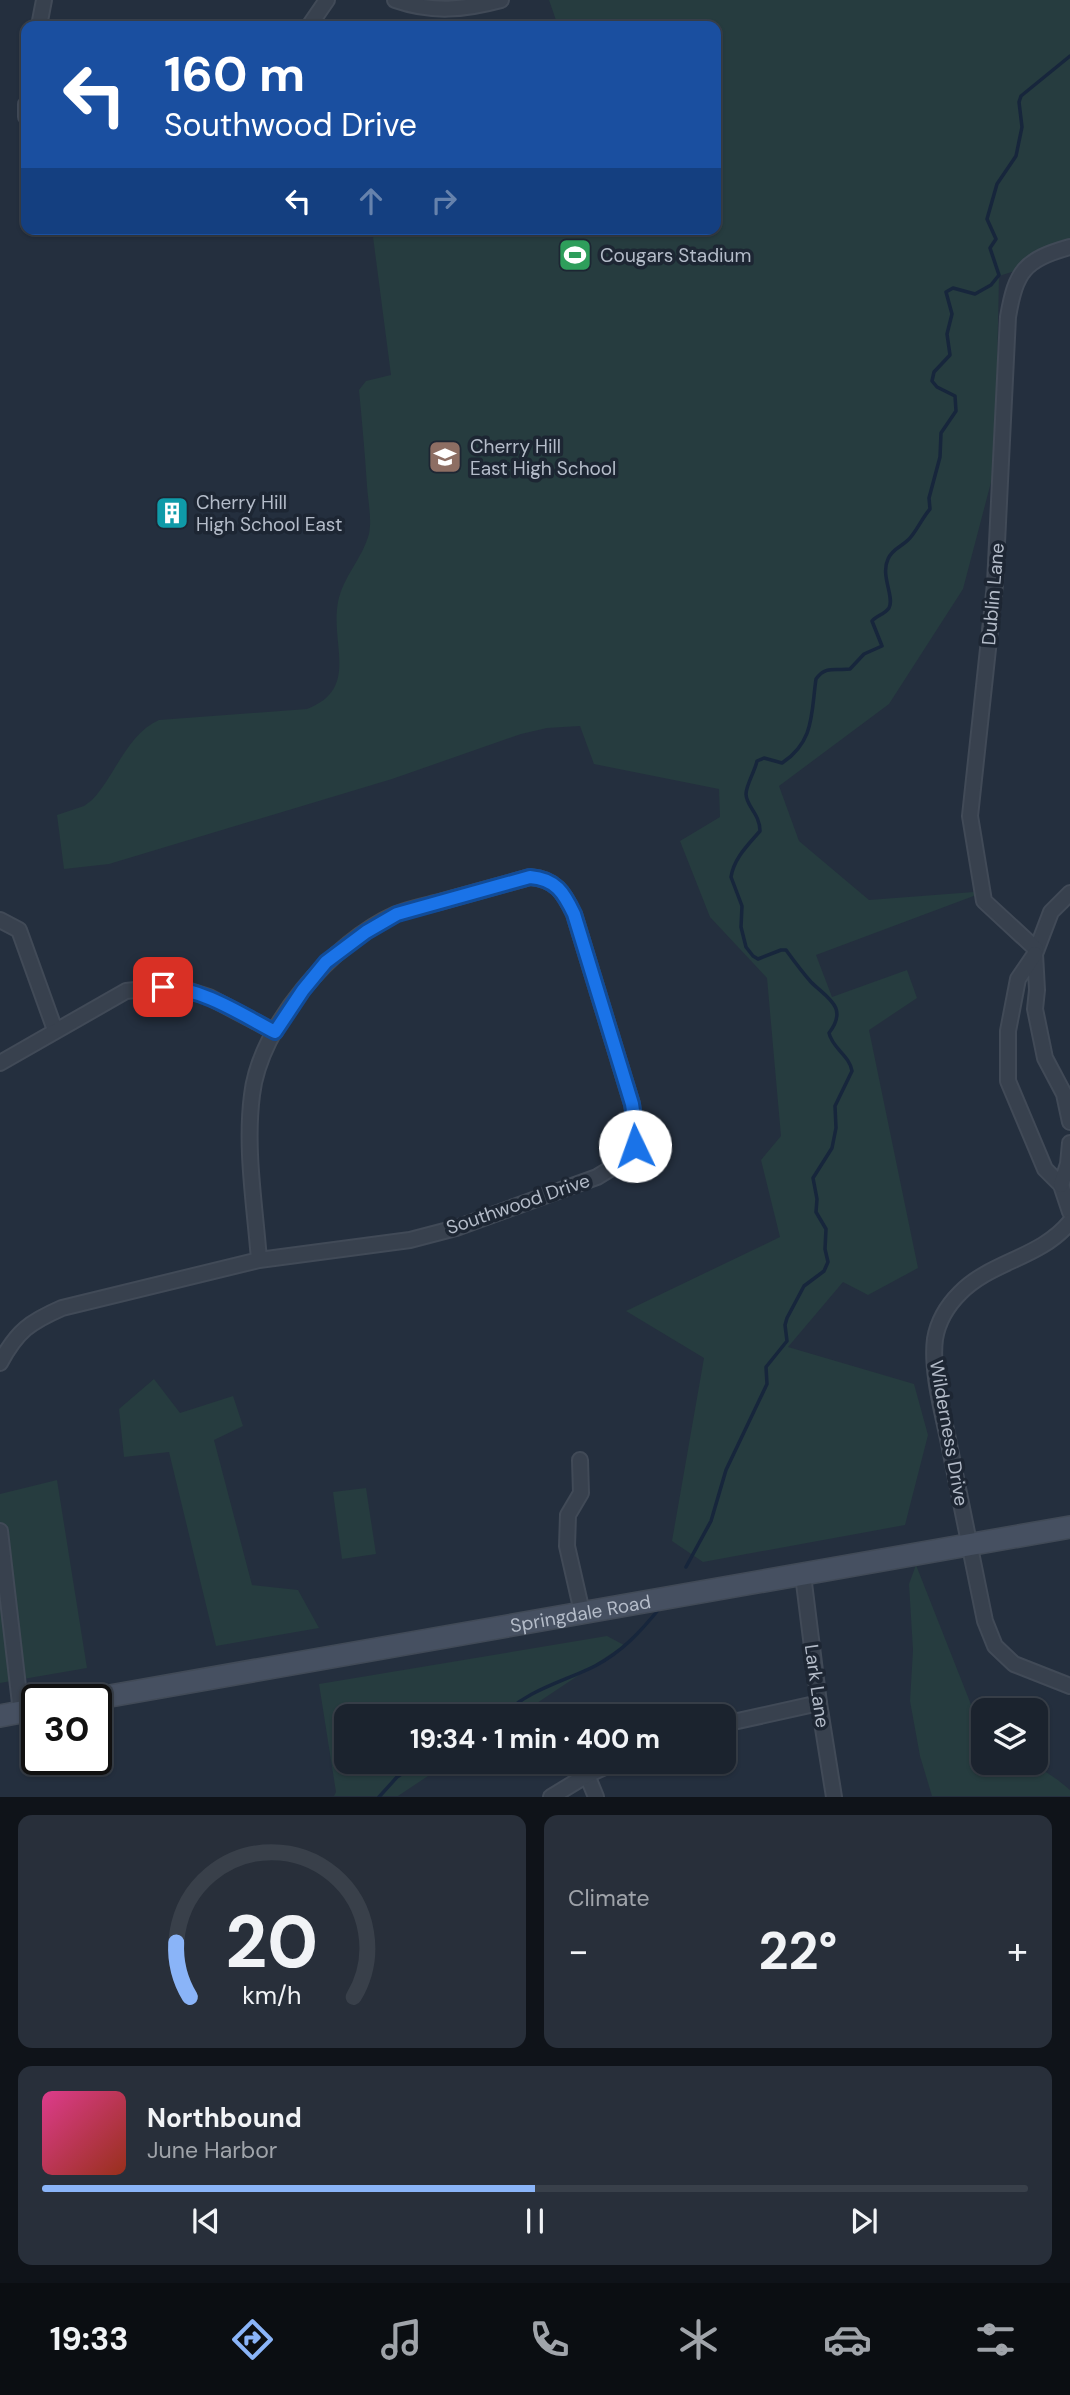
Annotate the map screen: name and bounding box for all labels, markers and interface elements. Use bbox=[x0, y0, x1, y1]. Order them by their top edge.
text: 160 m bbox=[164, 42, 305, 106]
icon: left bbox=[49, 49, 140, 140]
text: Southwood Drive bbox=[164, 104, 417, 146]
icon: left bbox=[279, 182, 317, 220]
icon: ahead bbox=[352, 182, 390, 220]
icon: right bbox=[425, 182, 463, 220]
sports icon: Cougars Stadium bbox=[556, 236, 594, 274]
place label: Cougars Stadium bbox=[600, 243, 751, 268]
place label: Cherry Hill East High School bbox=[470, 434, 616, 481]
school or university icon: Cherry Hill East High School bbox=[426, 438, 464, 476]
place label: Cherry Hill High School East bbox=[196, 490, 342, 537]
building icon: Cherry Hill High School East bbox=[153, 494, 191, 532]
street label: Dublin Lane bbox=[976, 542, 1010, 646]
pin bbox=[133, 957, 193, 1017]
icon: arrive bbox=[144, 968, 182, 1006]
position arrow bbox=[598, 1109, 672, 1183]
street label: Southwood Drive bbox=[443, 1168, 593, 1240]
street label: Wilderness Drive bbox=[924, 1358, 974, 1508]
street label: Springdale Road bbox=[508, 1589, 653, 1638]
street label: Lark Lane bbox=[799, 1643, 835, 1729]
speed limit sign: 30 bbox=[21, 1684, 112, 1775]
map controls bbox=[971, 1698, 1048, 1775]
button: layers bbox=[971, 1698, 1048, 1775]
text: 19:34 · 1 min · 400 m bbox=[410, 1722, 660, 1756]
text: Climate bbox=[568, 1883, 650, 1913]
text: 20 bbox=[226, 1896, 318, 1991]
text: 22° bbox=[759, 1917, 837, 1985]
text: − bbox=[568, 1926, 589, 1976]
text: + bbox=[1007, 1926, 1028, 1976]
text: km/h bbox=[242, 1979, 302, 2012]
text: Northbound bbox=[147, 2101, 302, 2135]
text: June Harbor bbox=[147, 2135, 277, 2165]
icon: previous bbox=[187, 2202, 225, 2240]
icon: pause bbox=[516, 2202, 554, 2240]
icon: next bbox=[845, 2202, 883, 2240]
icon: directions bbox=[228, 2315, 277, 2364]
icon: music bbox=[377, 2315, 426, 2364]
icon: phone bbox=[525, 2315, 574, 2364]
icon: climate bbox=[674, 2315, 723, 2364]
icon: car bbox=[823, 2315, 872, 2364]
icon: filters bbox=[971, 2315, 1020, 2364]
text: 19:33 bbox=[50, 2318, 129, 2360]

